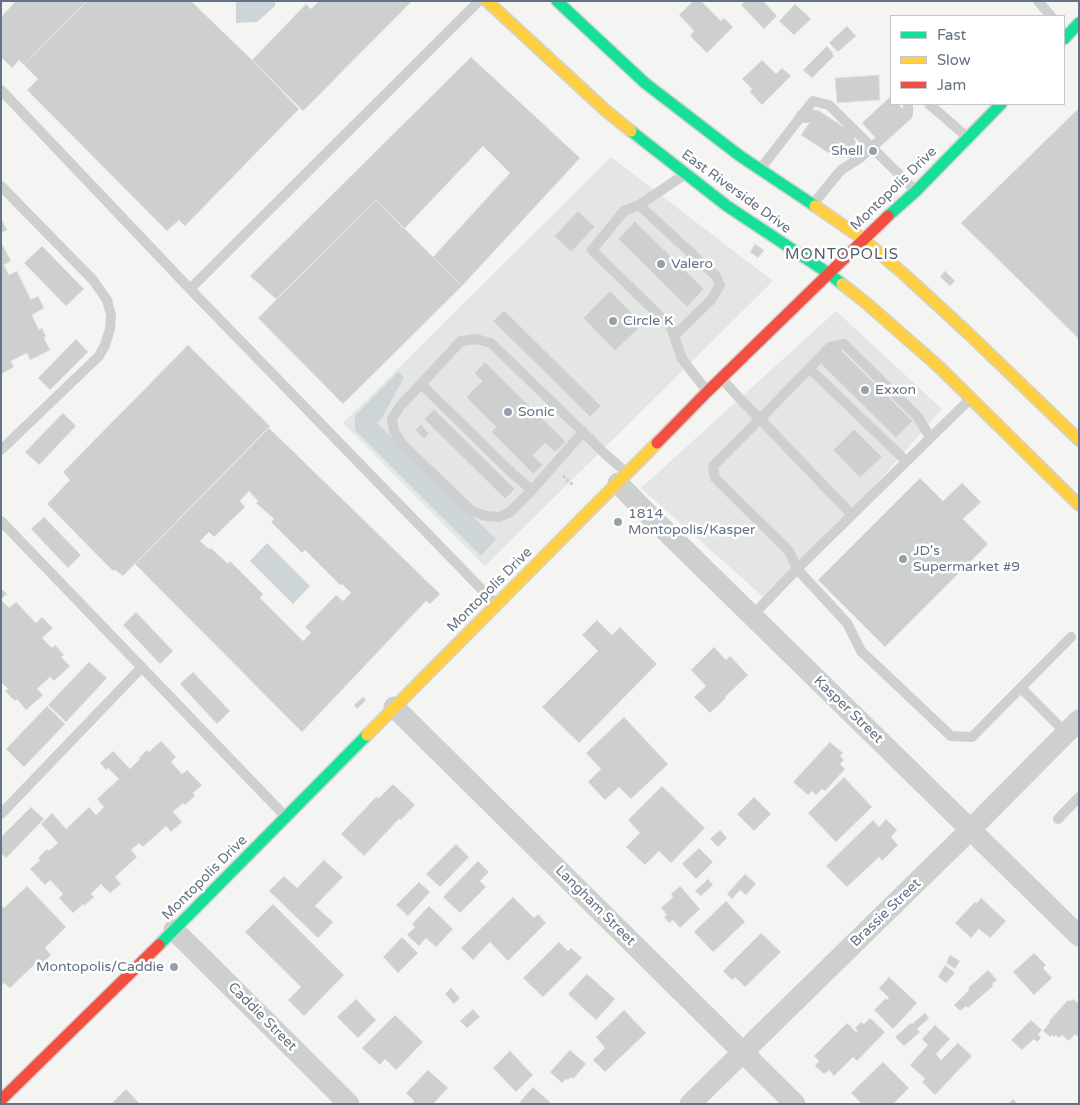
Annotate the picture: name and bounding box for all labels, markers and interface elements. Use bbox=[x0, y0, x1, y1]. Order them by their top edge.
legend bbox=[890, 15, 1065, 105]
text: Fast bbox=[937, 26, 966, 44]
text: Slow bbox=[937, 51, 971, 69]
text: Jam bbox=[937, 76, 966, 94]
place label: Shell bbox=[831, 143, 863, 159]
street label: Montopolis Drive bbox=[847, 144, 941, 234]
marker: Shell bbox=[867, 145, 879, 157]
street label: East Riverside Drive bbox=[678, 147, 794, 237]
district label: MONTOPOLIS bbox=[784, 246, 900, 264]
place label: Valero bbox=[671, 256, 713, 272]
marker: Valero bbox=[655, 258, 667, 270]
place label: Circle K bbox=[623, 313, 673, 329]
marker: Circle K bbox=[607, 315, 619, 327]
place label: Exxon bbox=[875, 382, 916, 398]
marker: Exxon bbox=[859, 384, 871, 396]
place label: Sonic bbox=[518, 404, 555, 420]
marker: Sonic bbox=[502, 406, 514, 418]
place label: 1814 Montopolis/Kasper bbox=[628, 506, 755, 538]
marker: 1814 Montopolis/Kasper bbox=[612, 516, 624, 528]
place label: JD's Supermarket #9 bbox=[913, 543, 1020, 576]
street label: Montopolis Drive bbox=[444, 544, 536, 636]
marker: JD's Supermarket #9 bbox=[897, 553, 909, 565]
street label: Kasper Street bbox=[810, 673, 886, 747]
street label: Montopolis Drive bbox=[159, 832, 251, 924]
street label: Langham Street bbox=[552, 863, 638, 949]
street label: Brassie Street bbox=[847, 875, 925, 951]
place label: Montopolis/Caddie bbox=[36, 959, 164, 975]
marker: Montopolis/Caddie bbox=[168, 961, 180, 973]
street label: Caddie Street bbox=[224, 979, 300, 1055]

